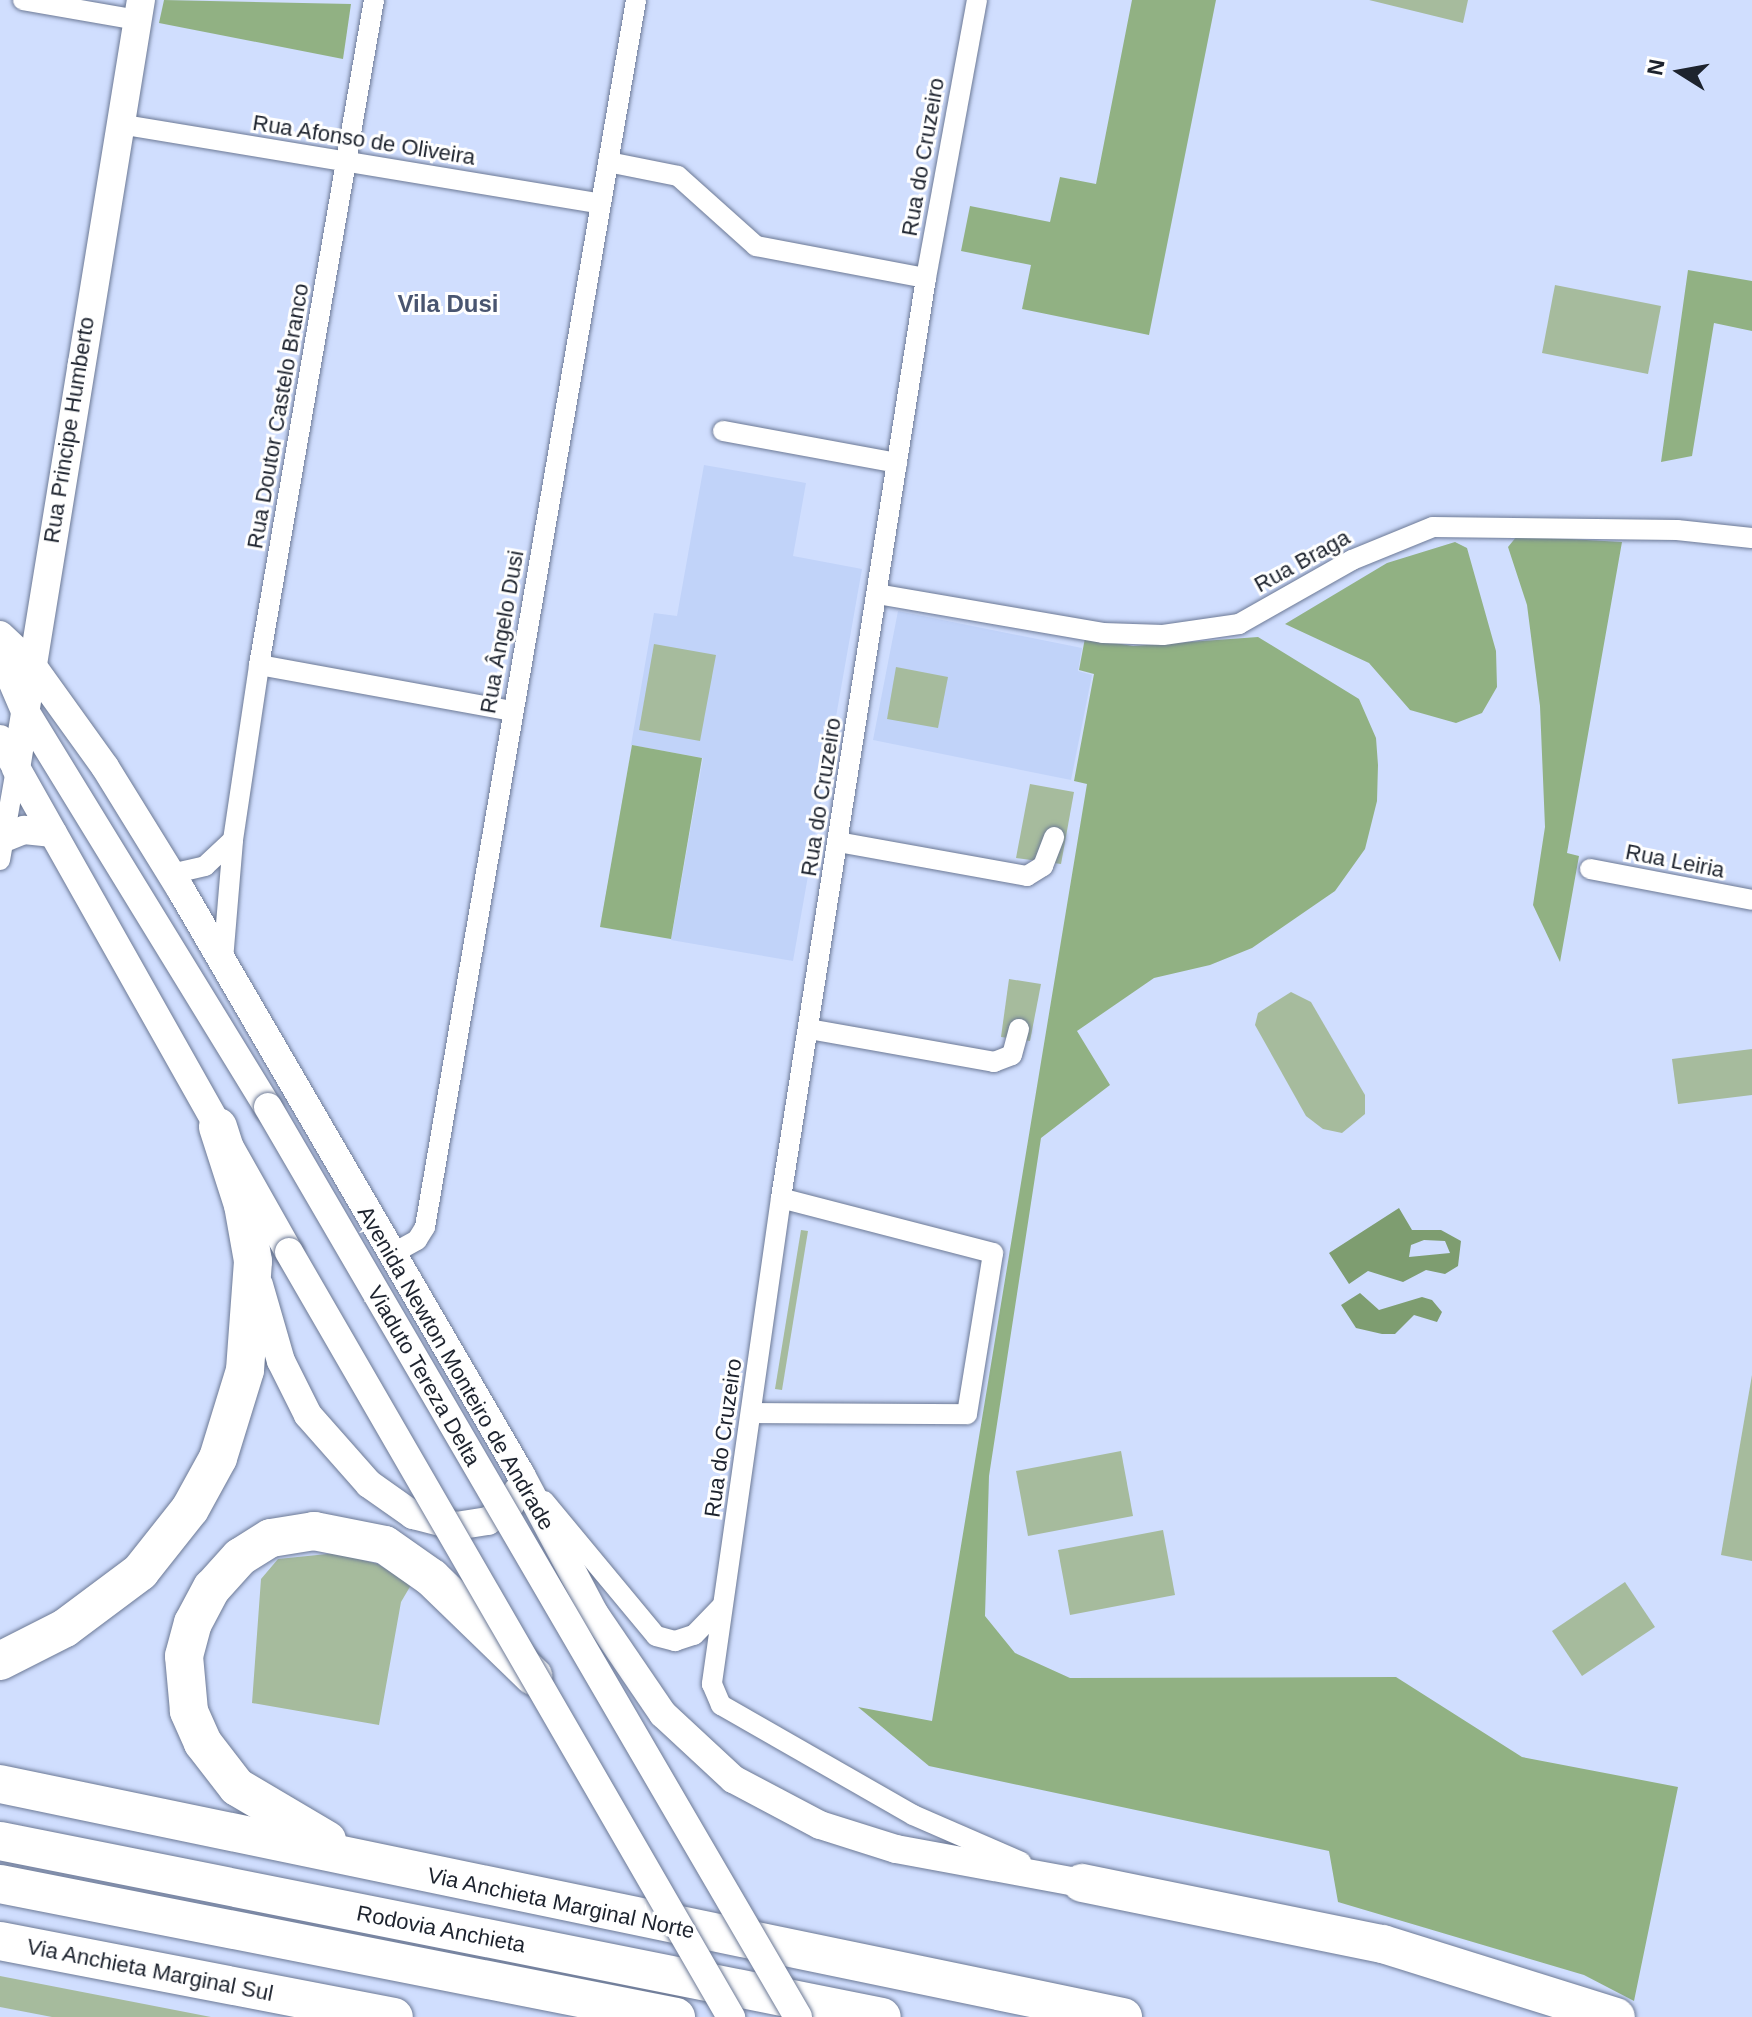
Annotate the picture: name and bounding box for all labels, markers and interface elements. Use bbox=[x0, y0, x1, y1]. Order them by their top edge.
north arrow bbox=[1640, 32, 1720, 112]
text: N bbox=[1642, 57, 1670, 78]
street label: Rua do Cruzeiro bbox=[896, 76, 950, 238]
street label: Rua Afonso de Oliveira bbox=[250, 109, 478, 171]
street label: Rua Doutor Castelo Branco bbox=[242, 281, 314, 551]
district label: Vila Dusi bbox=[398, 290, 498, 318]
street label: Rua Principe Humberto bbox=[38, 315, 100, 545]
street label: Rua Braga bbox=[1250, 524, 1354, 598]
street label: Rua Ângelo Dusi bbox=[475, 548, 529, 716]
street label: Rua do Cruzeiro bbox=[795, 716, 847, 878]
street label: Rua Leiria bbox=[1623, 838, 1727, 884]
street label: Avenida Newton Monteiro de Andrade bbox=[352, 1201, 560, 1535]
street label: Viaduto Tereza Delta bbox=[362, 1281, 486, 1471]
street label: Rua do Cruzeiro bbox=[699, 1357, 747, 1519]
street label: Via Anchieta Marginal Norte bbox=[424, 1862, 698, 1944]
street label: Rodovia Anchieta bbox=[354, 1900, 528, 1958]
street label: Via Anchieta Marginal Sul bbox=[24, 1933, 276, 2007]

